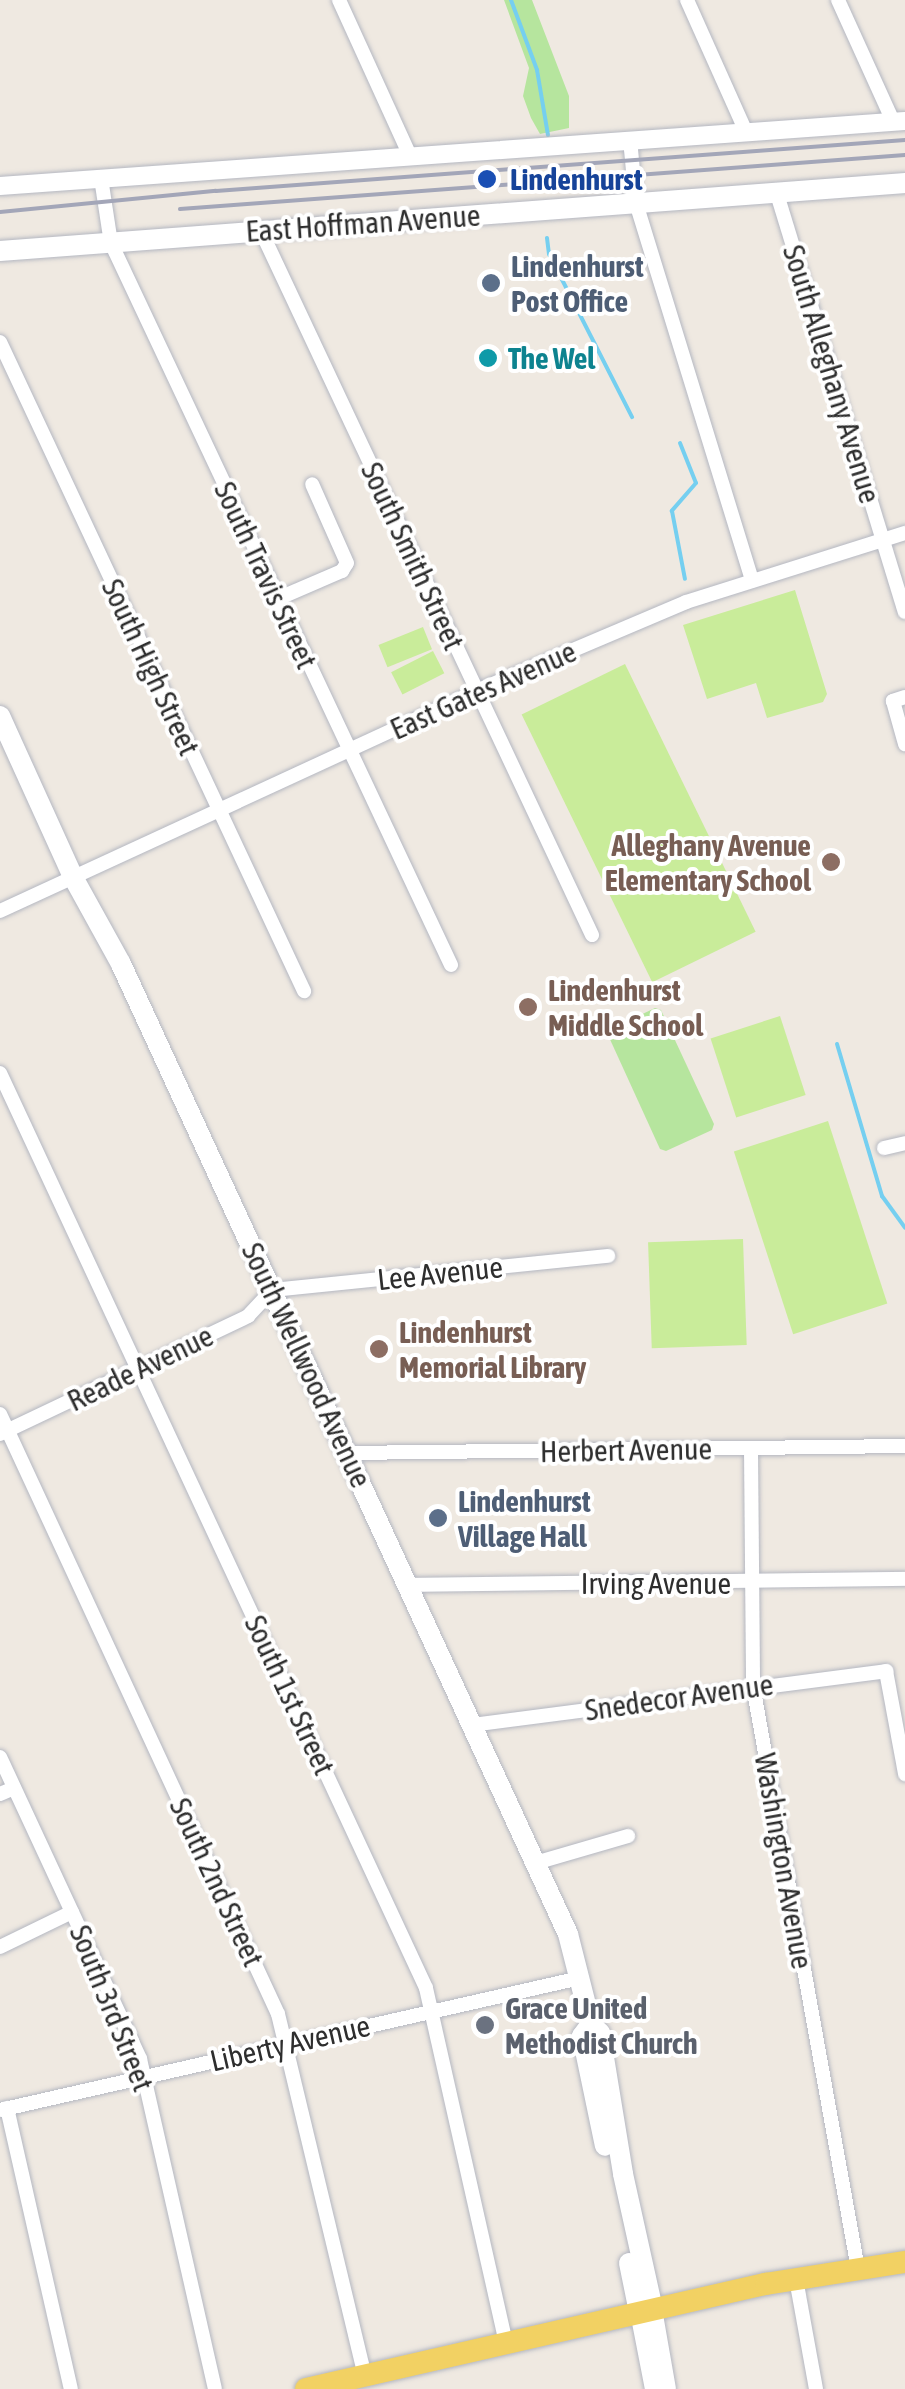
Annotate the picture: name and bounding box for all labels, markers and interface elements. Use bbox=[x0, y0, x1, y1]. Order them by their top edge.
place label: Lindenhurst bbox=[510, 161, 643, 197]
marker: Lindenhurst bbox=[474, 166, 500, 192]
street label: East Hoffman Avenue bbox=[244, 197, 482, 249]
street label: South Alleghany Avenue bbox=[776, 241, 888, 507]
place label: Lindenhurst Post Office bbox=[511, 248, 644, 318]
marker: Lindenhurst Post Office bbox=[480, 272, 502, 294]
place label: The Wel bbox=[508, 340, 595, 376]
marker: The Wel bbox=[477, 347, 499, 369]
street label: South Smith Street bbox=[354, 457, 472, 655]
street label: South Travis Street bbox=[207, 476, 325, 674]
street label: South High Street bbox=[94, 573, 208, 761]
street label: East Gates Avenue bbox=[384, 633, 582, 747]
place label: Alleghany Avenue Elementary School bbox=[605, 827, 811, 898]
marker: Alleghany Avenue Elementary School bbox=[820, 851, 842, 873]
place label: Lindenhurst Middle School bbox=[548, 972, 703, 1042]
marker: Lindenhurst Middle School bbox=[517, 996, 539, 1018]
street label: South Wellwood Avenue bbox=[235, 1237, 379, 1493]
street label: Lee Avenue bbox=[376, 1249, 504, 1297]
place label: Lindenhurst Memorial Library bbox=[399, 1314, 586, 1384]
street label: Reade Avenue bbox=[61, 1317, 219, 1419]
marker: Lindenhurst Memorial Library bbox=[368, 1338, 390, 1360]
street label: Herbert Avenue bbox=[540, 1431, 712, 1469]
place label: Lindenhurst Village Hall bbox=[458, 1483, 591, 1554]
marker: Lindenhurst Village Hall bbox=[427, 1507, 449, 1529]
street label: Irving Avenue bbox=[581, 1565, 731, 1601]
street label: South 1st Street bbox=[237, 1610, 343, 1780]
street label: Snedecor Avenue bbox=[583, 1666, 775, 1728]
street label: Washington Avenue bbox=[747, 1750, 821, 1972]
street label: South 2nd Street bbox=[162, 1792, 272, 1972]
street label: South 3rd Street bbox=[62, 1920, 162, 2096]
place label: Grace United Methodist Church bbox=[505, 1990, 698, 2060]
street label: Liberty Avenue bbox=[207, 2007, 373, 2079]
marker: Grace United Methodist Church bbox=[474, 2014, 496, 2036]

